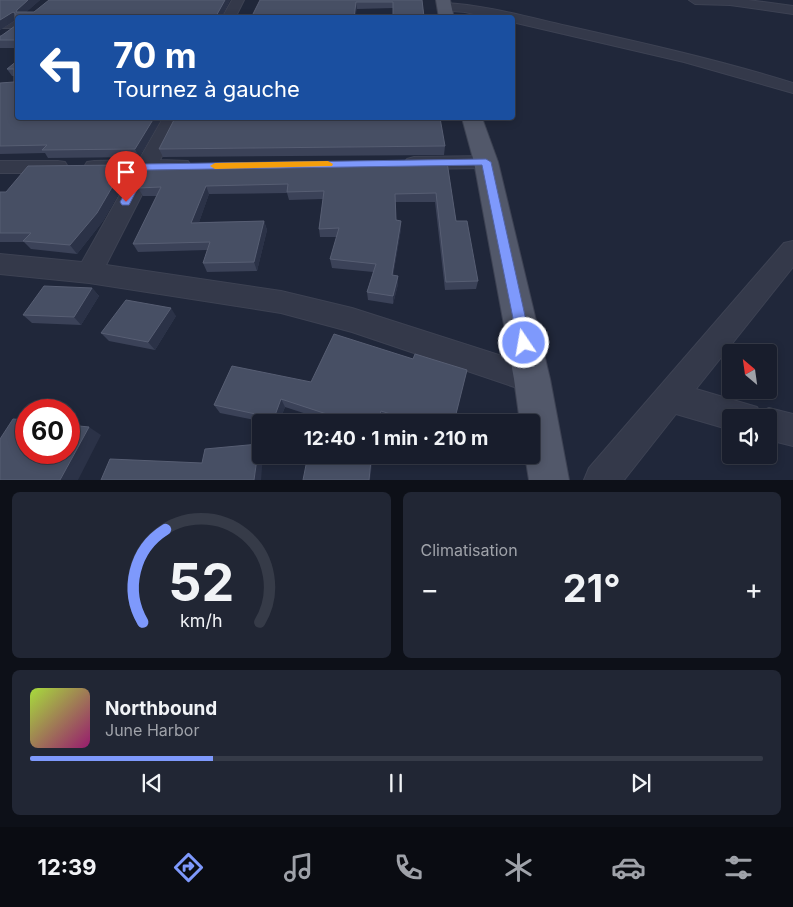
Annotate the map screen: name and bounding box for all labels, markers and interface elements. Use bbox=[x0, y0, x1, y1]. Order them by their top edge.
text: 70 m bbox=[113, 34, 197, 76]
icon: left bbox=[30, 35, 95, 100]
text: Tournez à gauche bbox=[113, 76, 300, 102]
pin bbox=[105, 151, 147, 202]
icon: arrive bbox=[112, 158, 140, 186]
position arrow bbox=[497, 316, 549, 368]
north arrow bbox=[722, 344, 778, 399]
map controls bbox=[722, 344, 777, 464]
speed limit sign: 60 bbox=[15, 399, 80, 464]
button: sound bbox=[722, 409, 777, 464]
text: 12:40 · 1 min · 210 m bbox=[304, 427, 488, 450]
text: Climatisation bbox=[421, 540, 518, 560]
text: 52 bbox=[168, 551, 234, 614]
text: 21° bbox=[563, 565, 621, 611]
text: − bbox=[421, 572, 439, 606]
text: + bbox=[744, 572, 763, 606]
text: km/h bbox=[180, 610, 222, 631]
text: Northbound bbox=[105, 697, 217, 720]
text: June Harbor bbox=[105, 720, 199, 740]
icon: previous bbox=[138, 769, 166, 797]
icon: pause bbox=[382, 769, 410, 797]
icon: next bbox=[627, 769, 655, 797]
icon: directions bbox=[171, 850, 206, 885]
icon: music bbox=[281, 850, 316, 885]
icon: phone bbox=[391, 850, 426, 885]
icon: climate bbox=[501, 850, 536, 885]
icon: car bbox=[611, 850, 646, 885]
icon: filters bbox=[721, 850, 756, 885]
text: 12:39 bbox=[37, 854, 97, 880]

